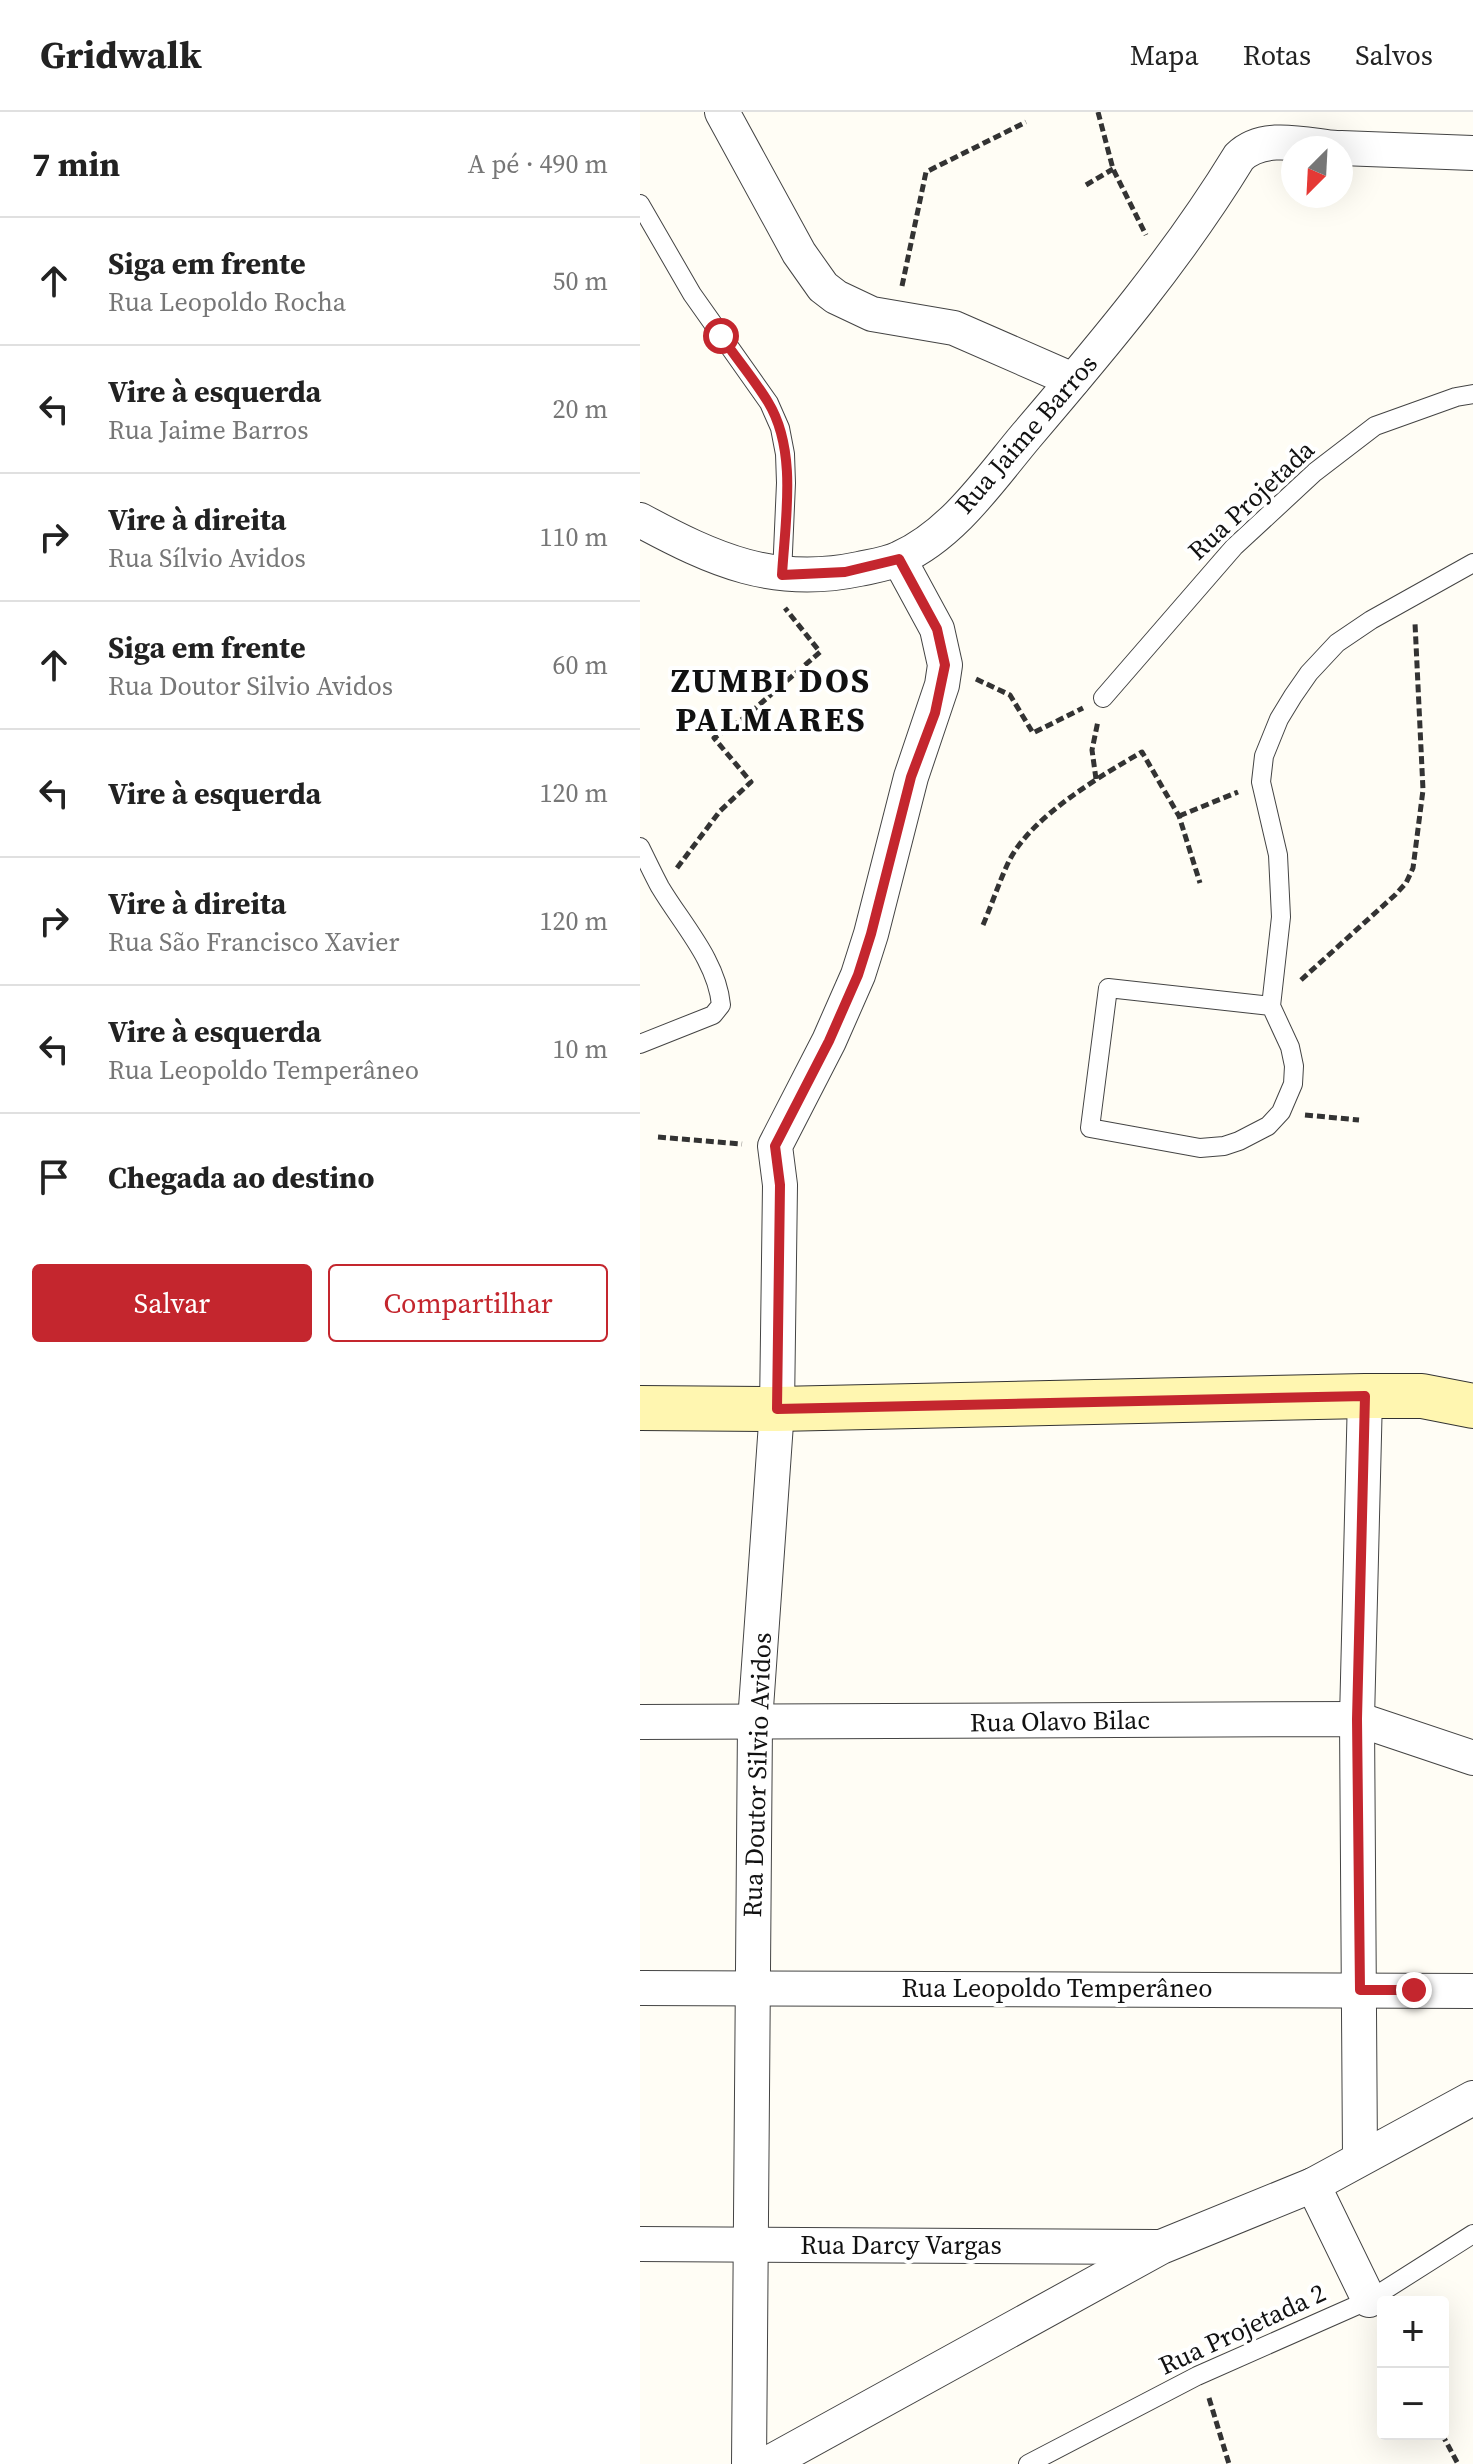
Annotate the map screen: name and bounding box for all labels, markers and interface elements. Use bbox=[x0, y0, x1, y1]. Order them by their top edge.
text: Gridwalk bbox=[40, 29, 202, 81]
text: Mapa bbox=[1130, 36, 1199, 74]
text: Rotas bbox=[1243, 36, 1311, 74]
text: Salvos bbox=[1355, 36, 1433, 74]
north arrow bbox=[1281, 136, 1353, 208]
text: 7 min bbox=[32, 141, 120, 187]
text: A pé · 490 m bbox=[468, 146, 608, 182]
text: Siga em frente bbox=[108, 243, 306, 284]
icon: ahead bbox=[32, 259, 76, 303]
text: 50 m bbox=[553, 263, 608, 299]
text: Rua Leopoldo Rocha bbox=[108, 284, 346, 320]
route start bbox=[703, 318, 739, 354]
street label: Rua Jaime Barros bbox=[947, 346, 1105, 522]
text: Vire à esquerda bbox=[108, 371, 321, 412]
icon: left bbox=[32, 387, 76, 431]
text: 20 m bbox=[553, 391, 608, 427]
text: Rua Jaime Barros bbox=[108, 412, 309, 448]
street label: Rua Projetada bbox=[1180, 431, 1323, 568]
text: Vire à direita bbox=[108, 499, 287, 540]
icon: right bbox=[32, 515, 76, 559]
text: 110 m bbox=[540, 519, 608, 555]
text: Rua Sílvio Avidos bbox=[108, 540, 306, 576]
text: Siga em frente bbox=[108, 627, 306, 668]
icon: ahead bbox=[32, 643, 76, 687]
text: 60 m bbox=[553, 647, 608, 683]
district label: ZUMBI DOS PALMARES bbox=[671, 657, 871, 742]
text: Rua Doutor Silvio Avidos bbox=[108, 668, 393, 704]
icon: left bbox=[32, 771, 76, 815]
text: Vire à esquerda bbox=[108, 773, 321, 814]
text: 120 m bbox=[540, 775, 608, 811]
text: Vire à direita bbox=[108, 883, 287, 924]
icon: right bbox=[32, 899, 76, 943]
text: 120 m bbox=[540, 903, 608, 939]
text: Rua São Francisco Xavier bbox=[108, 924, 400, 960]
text: Vire à esquerda bbox=[108, 1011, 321, 1052]
icon: left bbox=[32, 1027, 76, 1071]
text: 10 m bbox=[553, 1031, 608, 1067]
text: Rua Leopoldo Temperâneo bbox=[108, 1052, 419, 1088]
icon: arrive bbox=[32, 1155, 76, 1199]
text: Chegada ao destino bbox=[108, 1157, 374, 1198]
button: Salvar bbox=[32, 1264, 312, 1342]
button: Compartilhar bbox=[328, 1264, 608, 1342]
street label: Rua Doutor Silvio Avidos bbox=[734, 1632, 780, 1918]
street label: Rua Olavo Bilac bbox=[970, 1701, 1150, 1741]
street label: Rua Leopoldo Temperâneo bbox=[901, 1970, 1213, 2006]
route end bbox=[1396, 1972, 1432, 2008]
street label: Rua Darcy Vargas bbox=[800, 2227, 1002, 2263]
street label: Rua Projetada 2 bbox=[1153, 2275, 1331, 2383]
map controls bbox=[1377, 2296, 1449, 2440]
button: + bbox=[1377, 2296, 1449, 2368]
button: − bbox=[1377, 2368, 1449, 2440]

